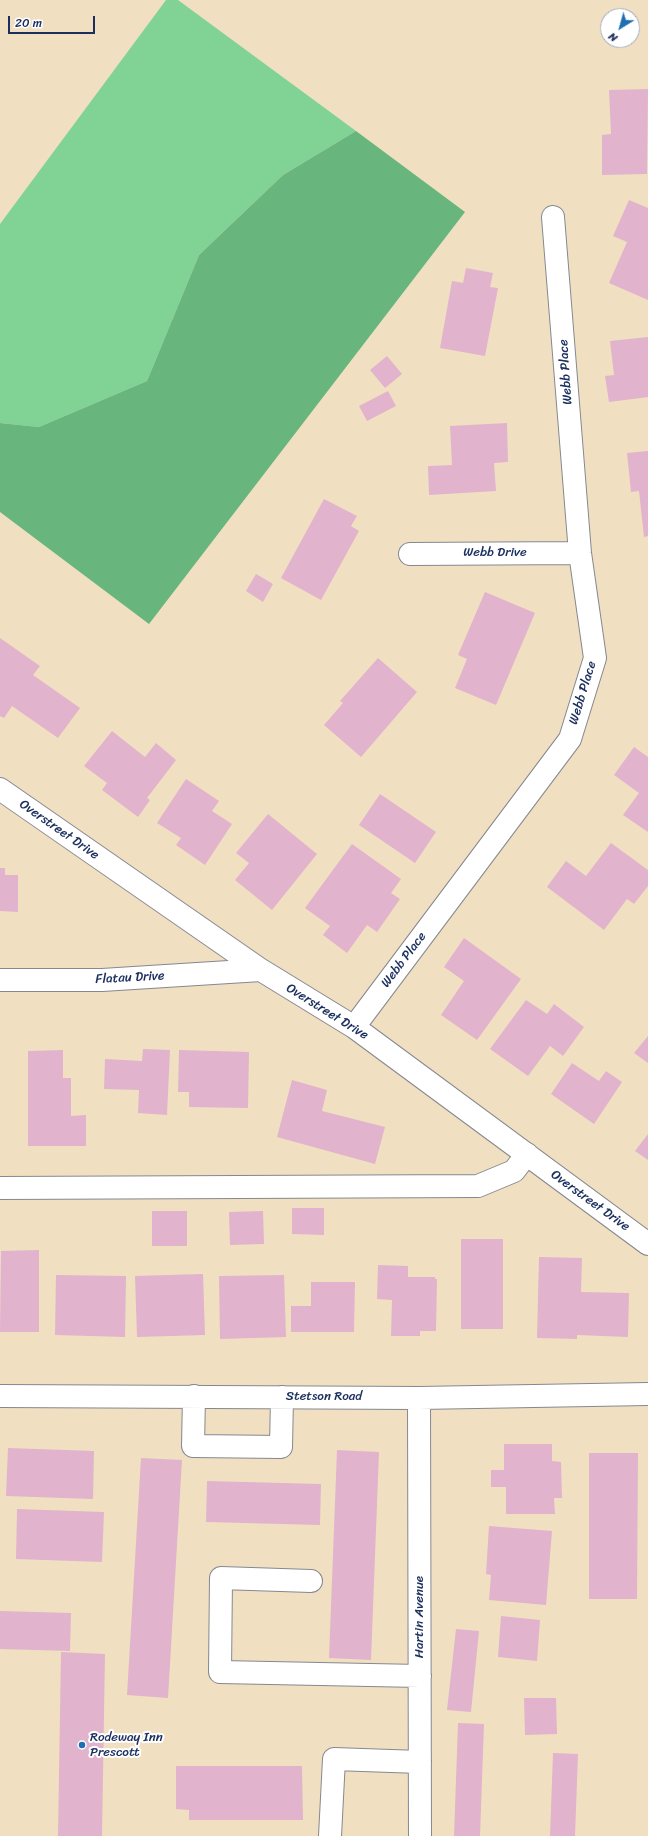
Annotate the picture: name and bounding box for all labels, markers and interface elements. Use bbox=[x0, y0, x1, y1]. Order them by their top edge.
scale bar bbox=[10, 8, 97, 34]
north arrow bbox=[600, 8, 640, 48]
text: 20 m bbox=[15, 12, 42, 34]
text: N bbox=[604, 27, 622, 47]
street label: Webb Place bbox=[556, 339, 576, 405]
street label: Webb Drive bbox=[463, 545, 527, 561]
street label: Webb Place bbox=[566, 659, 600, 727]
street label: Overstreet Drive bbox=[16, 797, 102, 863]
street label: Webb Place bbox=[378, 929, 430, 991]
street label: Flatau Drive bbox=[95, 968, 165, 988]
street label: Overstreet Drive bbox=[283, 981, 371, 1043]
street label: Overstreet Drive bbox=[547, 1167, 633, 1235]
street label: Stetson Road bbox=[286, 1389, 362, 1405]
street label: Hartin Avenue bbox=[412, 1576, 428, 1658]
place label: Rodeway Inn Prescott bbox=[90, 1730, 163, 1761]
marker: Rodeway Inn Prescott bbox=[77, 1740, 87, 1750]

